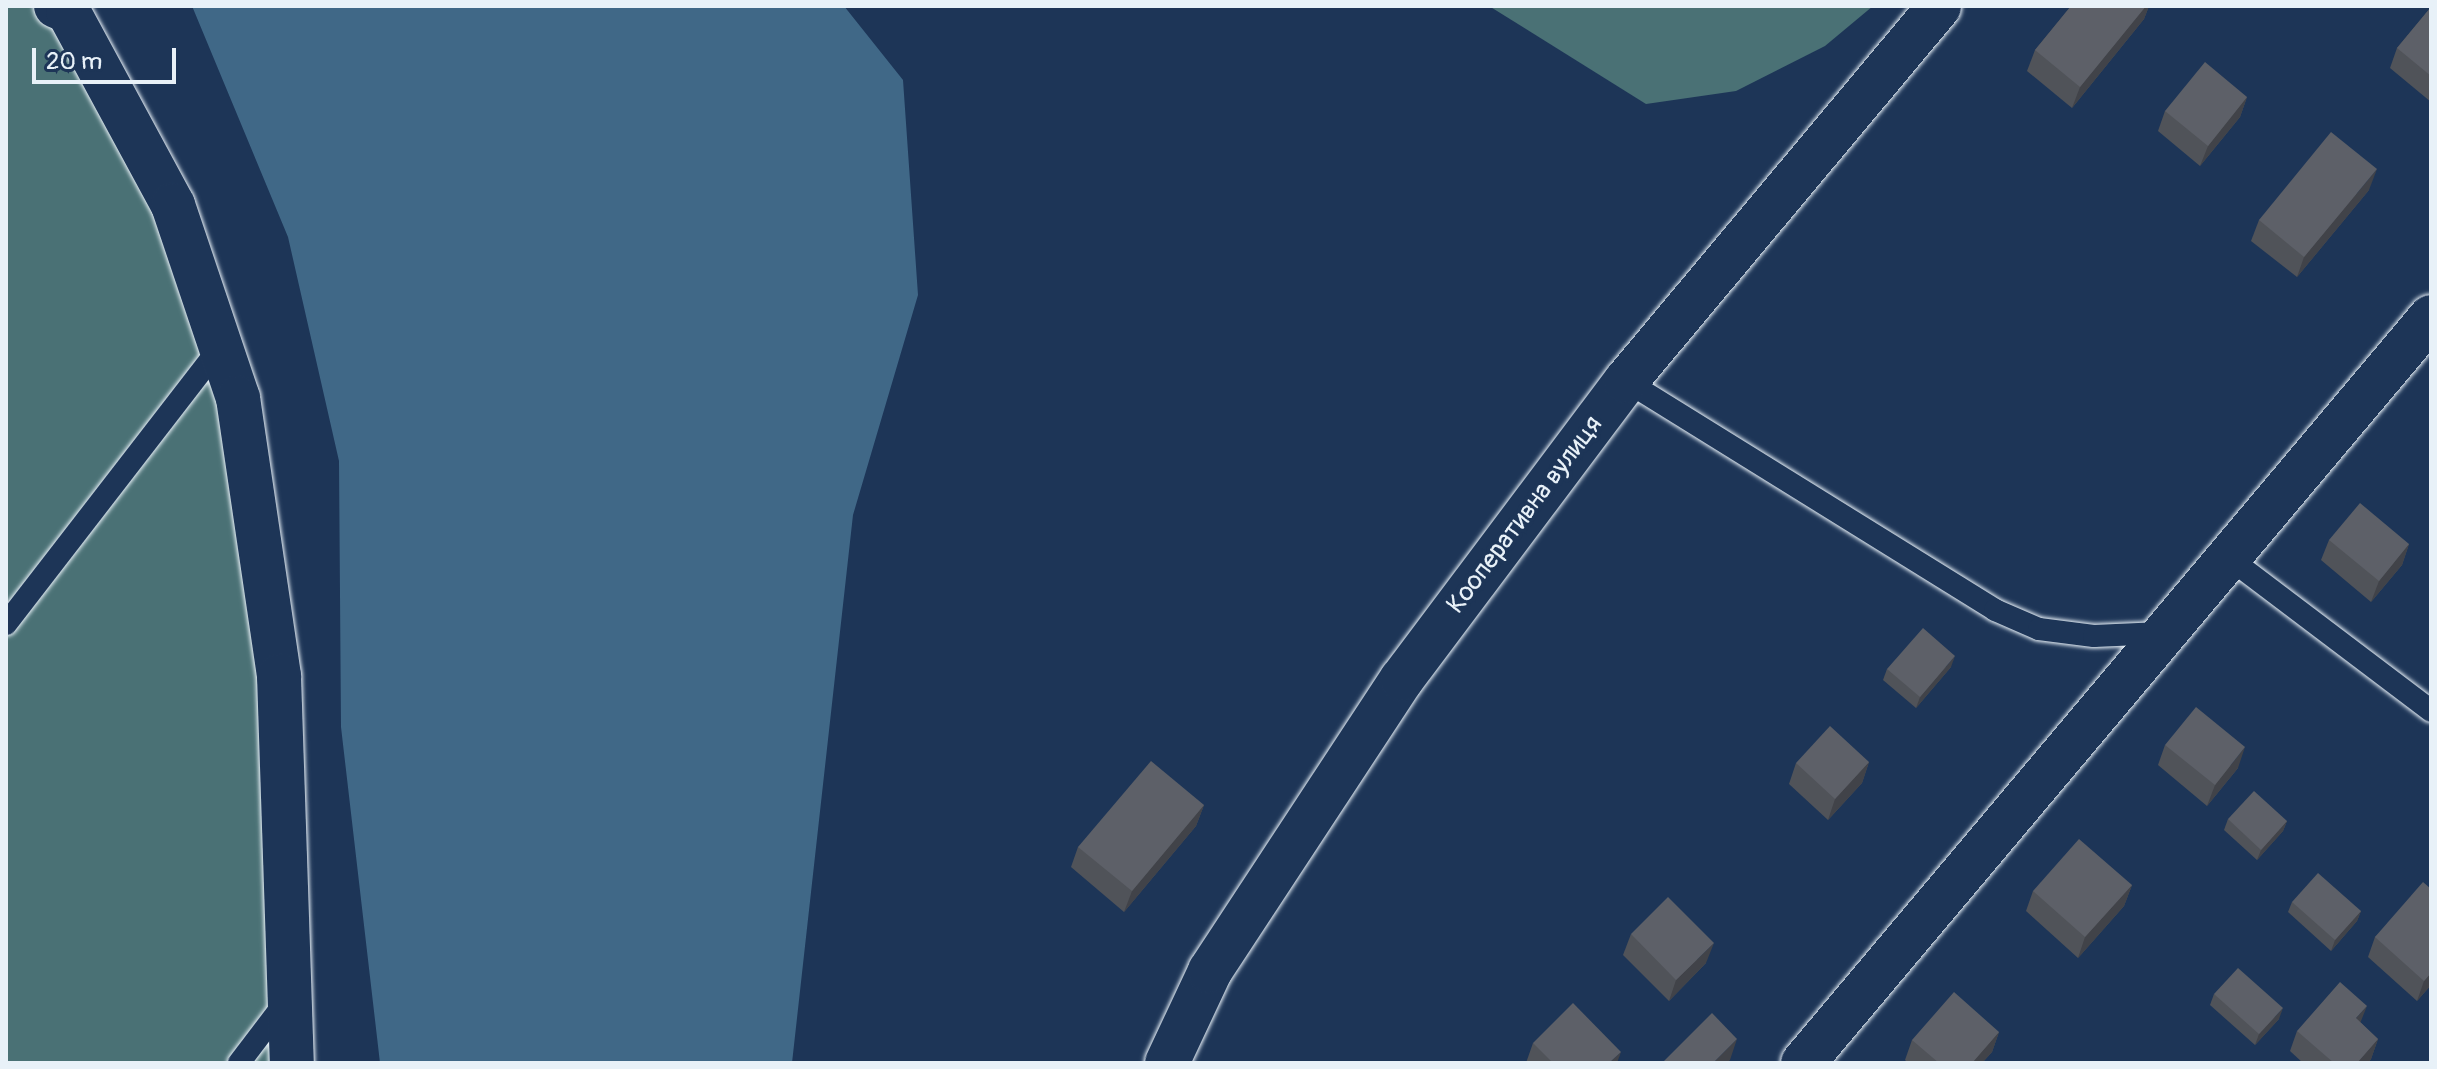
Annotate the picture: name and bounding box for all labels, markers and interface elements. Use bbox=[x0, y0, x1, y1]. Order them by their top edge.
scale bar bbox=[36, 32, 180, 82]
text: 20 m bbox=[46, 47, 102, 76]
street label: Кооперативна вулиця bbox=[1441, 410, 1609, 620]

